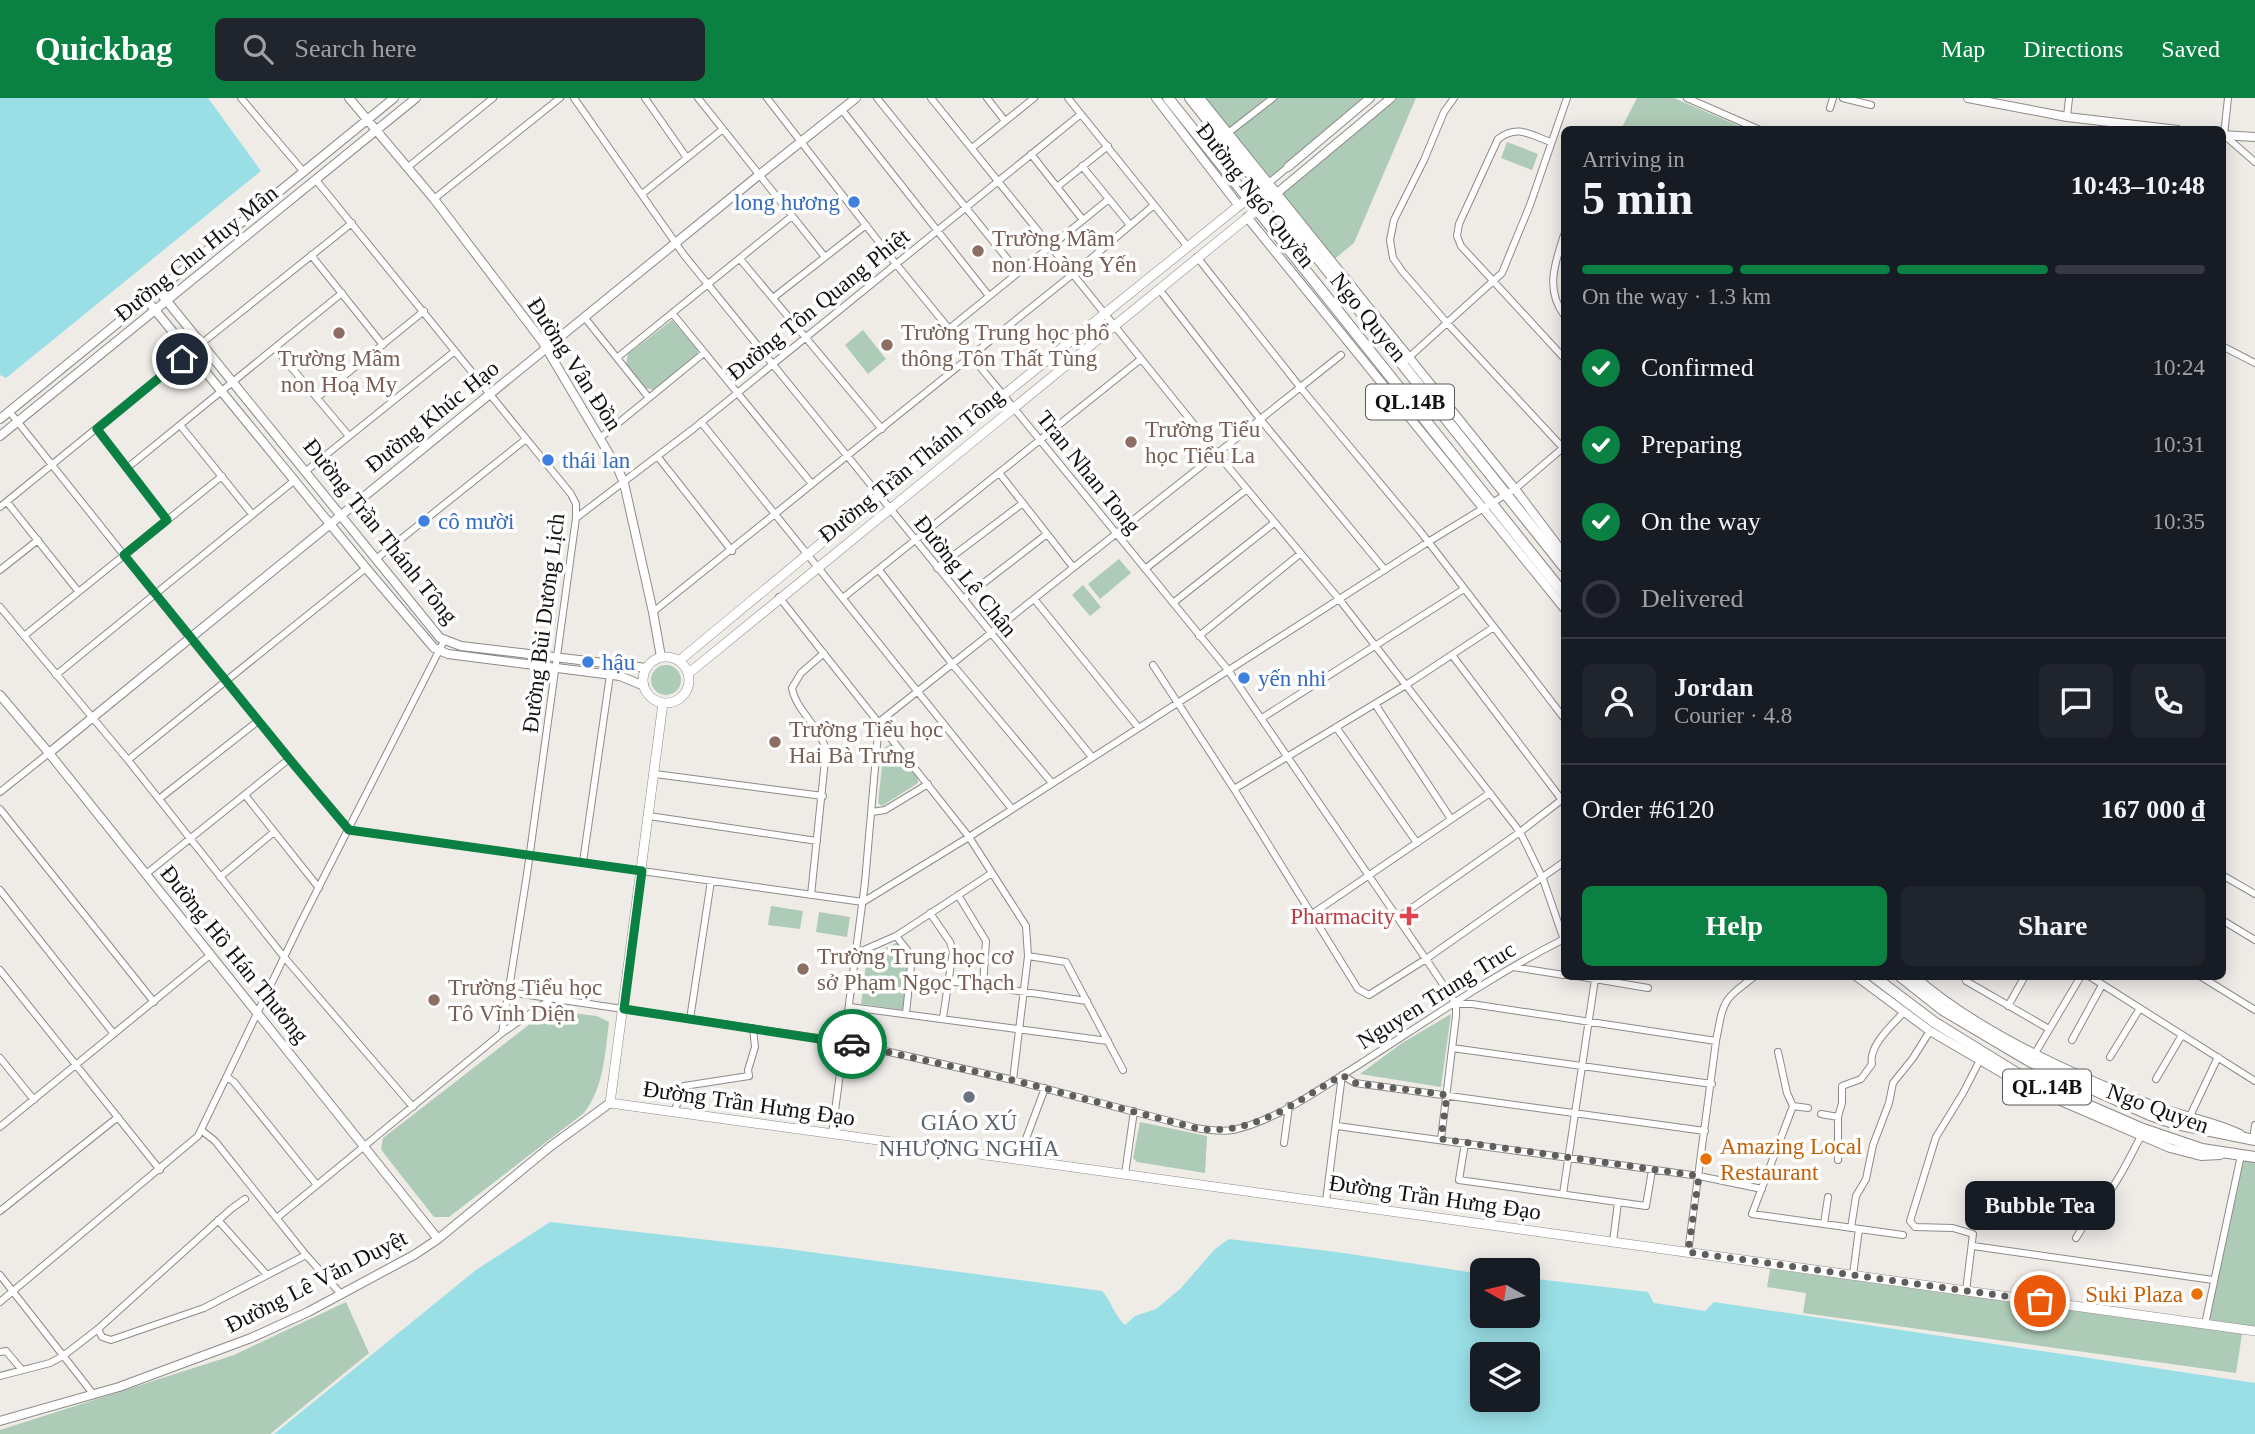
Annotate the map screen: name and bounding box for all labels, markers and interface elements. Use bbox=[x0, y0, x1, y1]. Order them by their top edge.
search box bbox=[215, 18, 705, 81]
icon: search bbox=[239, 30, 277, 68]
text: Quickbag bbox=[35, 31, 173, 67]
text: Search here bbox=[295, 34, 417, 63]
text: Map bbox=[1941, 36, 1985, 62]
text: Directions bbox=[2023, 36, 2123, 62]
text: Saved bbox=[2161, 36, 2220, 62]
street label: Đường Ngô Quyền bbox=[1191, 118, 1320, 273]
text: Arriving in bbox=[1582, 147, 1685, 172]
text: 10:43–10:48 bbox=[2071, 171, 2205, 200]
text: 5 min bbox=[1582, 173, 1693, 224]
street label: Đường Chu Huy Mân bbox=[110, 180, 283, 327]
place label: long hương bbox=[734, 190, 840, 215]
marker: long hương bbox=[846, 194, 862, 210]
street label: Đường Tôn Quang Phiệt bbox=[722, 223, 915, 385]
place label: Trường Mầm non Hoàng Yến bbox=[992, 226, 1137, 277]
marker: Trường Mầm non Hoàng Yến bbox=[970, 243, 986, 259]
street label: Ngo Quyen bbox=[1325, 268, 1412, 367]
text: On the way · 1.3 km bbox=[1582, 284, 1771, 309]
street label: Đường Vân Đồn bbox=[522, 293, 627, 436]
place label: Trường Trung học phổ thông Tôn Thất Tùng bbox=[901, 320, 1109, 371]
marker: Trường Mầm non Hoạ My bbox=[331, 325, 347, 341]
pin bbox=[152, 329, 212, 389]
marker: Trường Trung học phổ thông Tôn Thất Tùng bbox=[879, 337, 895, 353]
icon: home bbox=[163, 340, 201, 378]
place label: Trường Mầm non Hoạ My bbox=[278, 346, 401, 397]
icon: check bbox=[1582, 349, 1620, 387]
text: Confirmed bbox=[1641, 353, 1754, 382]
street label: Đường Khúc Hạo bbox=[361, 355, 504, 478]
text: 10:24 bbox=[2153, 355, 2205, 380]
street label: Đường Trần Thánh Tông bbox=[814, 383, 1009, 548]
road number: QL.14B bbox=[1366, 384, 1454, 420]
street label: Tran Nhan Tong bbox=[1032, 406, 1146, 539]
place label: Trường Tiểu học Tiểu La bbox=[1145, 417, 1261, 468]
icon: check bbox=[1582, 426, 1620, 464]
text: Preparing bbox=[1641, 430, 1742, 459]
text: 10:31 bbox=[2153, 432, 2205, 457]
street label: Đường Trần Thánh Tông bbox=[298, 434, 463, 629]
marker: Trường Tiểu học Tiểu La bbox=[1123, 434, 1139, 450]
place label: thái lan bbox=[562, 448, 631, 473]
marker: thái lan bbox=[540, 452, 556, 468]
icon: check bbox=[1582, 503, 1620, 541]
text: On the way bbox=[1641, 507, 1761, 536]
place label: cô mười bbox=[438, 509, 514, 534]
text: 10:35 bbox=[2153, 509, 2205, 534]
street label: Đường Bùi Dương Lịch bbox=[518, 511, 569, 734]
street label: Đường Lê Chân bbox=[909, 511, 1022, 642]
marker: cô mười bbox=[416, 513, 432, 529]
text: Delivered bbox=[1641, 584, 1744, 613]
place label: hậu bbox=[602, 650, 636, 675]
marker: hậu bbox=[580, 654, 596, 670]
button: person bbox=[1582, 664, 1656, 738]
button: chat bbox=[2039, 664, 2113, 738]
button: phone bbox=[2131, 664, 2205, 738]
place label: yến nhi bbox=[1258, 666, 1326, 691]
marker: yến nhi bbox=[1236, 670, 1252, 686]
text: Jordan bbox=[1674, 673, 1753, 702]
text: Courier · 4.8 bbox=[1674, 703, 1792, 728]
place label: Trường Tiểu học Hai Bà Trưng bbox=[789, 717, 943, 768]
marker: Trường Tiểu học Hai Bà Trưng bbox=[767, 734, 783, 750]
text: Order #6120 bbox=[1582, 795, 1714, 824]
text: 167 000 ₫ bbox=[2101, 795, 2205, 824]
street label: Đường Hồ Hán Thương bbox=[155, 861, 314, 1048]
button: Help bbox=[1582, 886, 1887, 966]
button: Share bbox=[1901, 886, 2205, 966]
place label: Pharmacity bbox=[1290, 904, 1395, 929]
marker: Pharmacity bbox=[1401, 908, 1417, 924]
street label: Nguyen Trung Truc bbox=[1353, 937, 1520, 1054]
place label: Trường Trung học cơ sở Phạm Ngọc Thạch bbox=[817, 944, 1015, 995]
marker: Trường Trung học cơ sở Phạm Ngọc Thạch bbox=[795, 961, 811, 977]
place label: Trường Tiểu học Tô Vĩnh Diện bbox=[448, 975, 602, 1026]
marker: Trường Tiểu học Tô Vĩnh Diện bbox=[426, 992, 442, 1008]
courier bbox=[817, 1009, 887, 1079]
icon: car bbox=[833, 1025, 871, 1063]
road number: QL.14B bbox=[2003, 1070, 2091, 1104]
street label: Đường Trần Hưng Đạo bbox=[641, 1076, 857, 1131]
street label: Ngo Quyen bbox=[2103, 1078, 2213, 1139]
marker: GIÁO XÚ NHƯỢNG NGHĨA bbox=[961, 1089, 977, 1105]
place label: GIÁO XÚ NHƯỢNG NGHĨA bbox=[879, 1109, 1060, 1161]
place label: Amazing Local Restaurant bbox=[1720, 1134, 1862, 1185]
marker: Amazing Local Restaurant bbox=[1698, 1151, 1714, 1167]
street label: Đường Trần Hưng Đạo bbox=[1327, 1170, 1543, 1225]
callout: Bubble Tea bbox=[1965, 1182, 2115, 1231]
text: Bubble Tea bbox=[1985, 1193, 2095, 1218]
street label: Đường Lê Văn Duyệt bbox=[222, 1225, 411, 1338]
north arrow bbox=[1470, 1258, 1540, 1328]
map controls bbox=[1470, 1258, 1540, 1412]
pin bbox=[2010, 1271, 2070, 1331]
icon: bag bbox=[2021, 1282, 2059, 1320]
place label: Suki Plaza bbox=[2085, 1282, 2183, 1307]
marker: Suki Plaza bbox=[2189, 1286, 2205, 1302]
button: layers bbox=[1470, 1342, 1540, 1412]

